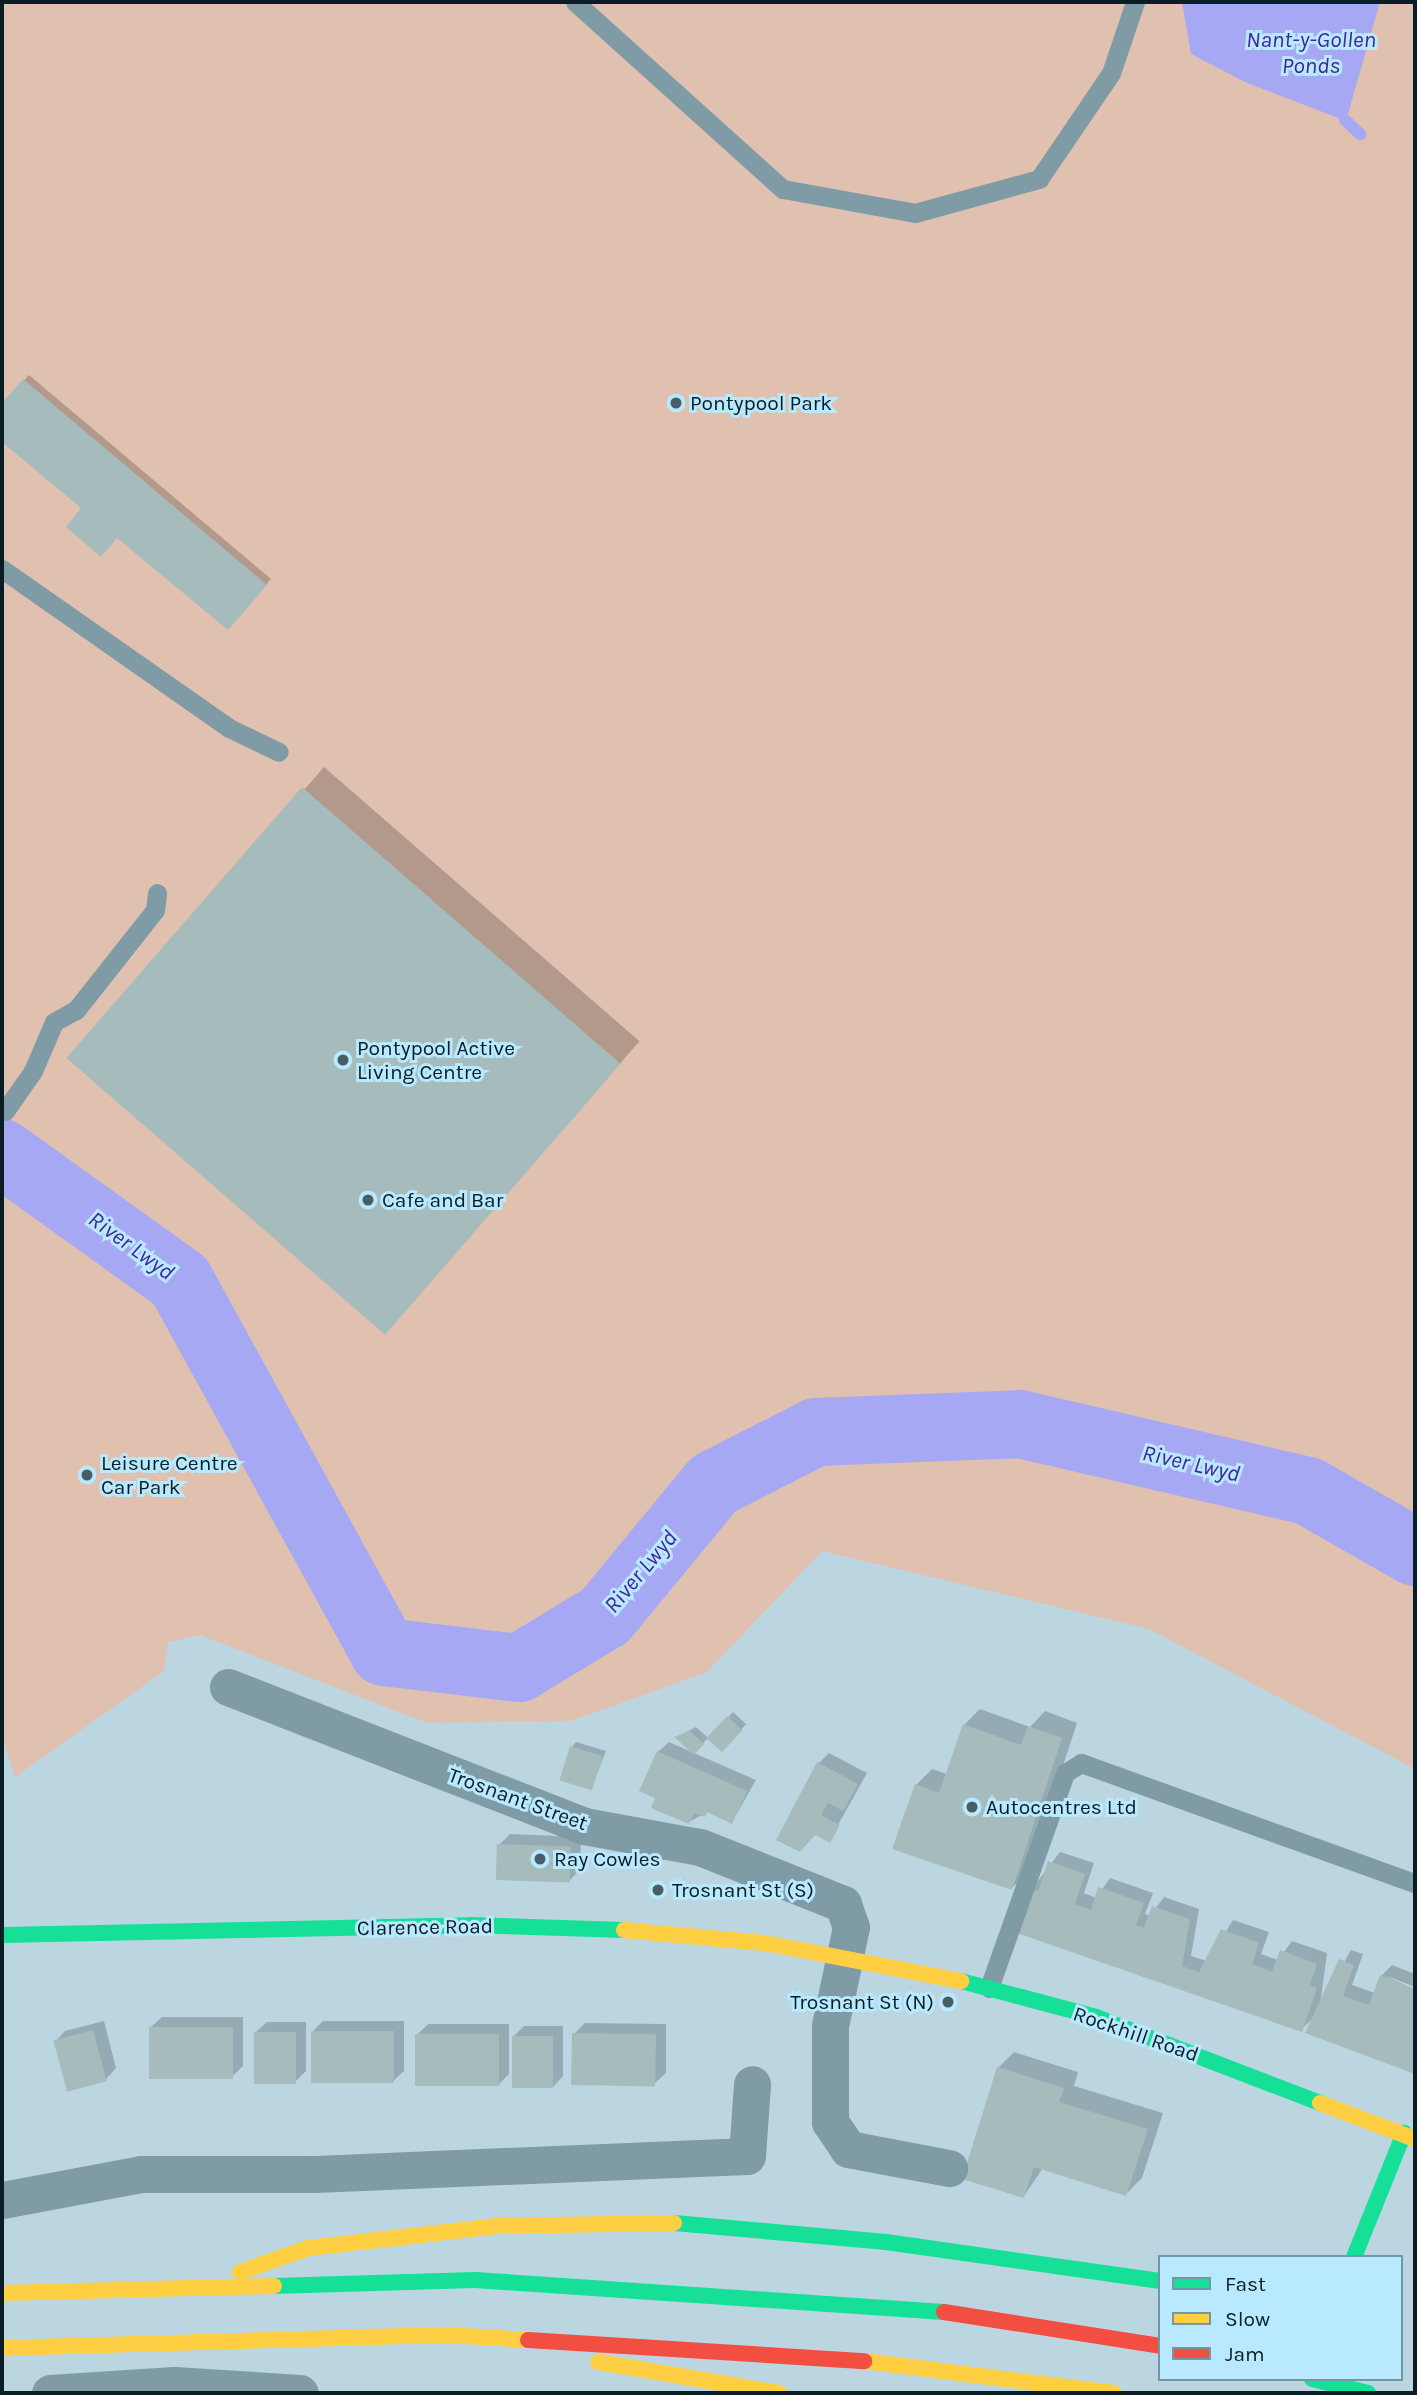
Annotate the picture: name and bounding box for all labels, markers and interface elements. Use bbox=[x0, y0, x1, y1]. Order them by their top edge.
water label: Nant-y-Gollen Ponds bbox=[1246, 26, 1376, 80]
place label: Pontypool Park bbox=[690, 390, 832, 416]
marker: Pontypool Park bbox=[668, 395, 684, 411]
place label: Pontypool Active Living Centre bbox=[357, 1035, 515, 1085]
marker: Pontypool Active Living Centre bbox=[335, 1052, 351, 1068]
place label: Cafe and Bar bbox=[382, 1187, 503, 1213]
marker: Cafe and Bar bbox=[360, 1192, 376, 1208]
water label: River Lwyd bbox=[83, 1206, 179, 1286]
water label: River Lwyd bbox=[1140, 1439, 1242, 1489]
place label: Leisure Centre Car Park bbox=[101, 1450, 238, 1500]
marker: Leisure Centre Car Park bbox=[79, 1467, 95, 1483]
water label: River Lwyd bbox=[599, 1525, 683, 1619]
street label: Trosnant Street bbox=[445, 1762, 591, 1836]
place label: Autocentres Ltd bbox=[986, 1794, 1137, 1820]
marker: Autocentres Ltd bbox=[964, 1799, 980, 1815]
place label: Ray Cowles bbox=[554, 1846, 660, 1872]
marker: Ray Cowles bbox=[532, 1851, 548, 1867]
place label: Trosnant St (S) bbox=[672, 1877, 814, 1903]
marker: Trosnant St (S) bbox=[650, 1882, 666, 1898]
street label: Clarence Road bbox=[357, 1913, 493, 1941]
place label: Trosnant St (N) bbox=[790, 1989, 934, 2015]
marker: Trosnant St (N) bbox=[940, 1994, 956, 2010]
street label: Rockhill Road bbox=[1070, 2001, 1202, 2067]
legend bbox=[1158, 2255, 1403, 2381]
text: Fast bbox=[1225, 2272, 1266, 2296]
text: Slow bbox=[1225, 2307, 1270, 2331]
text: Jam bbox=[1225, 2342, 1265, 2366]

